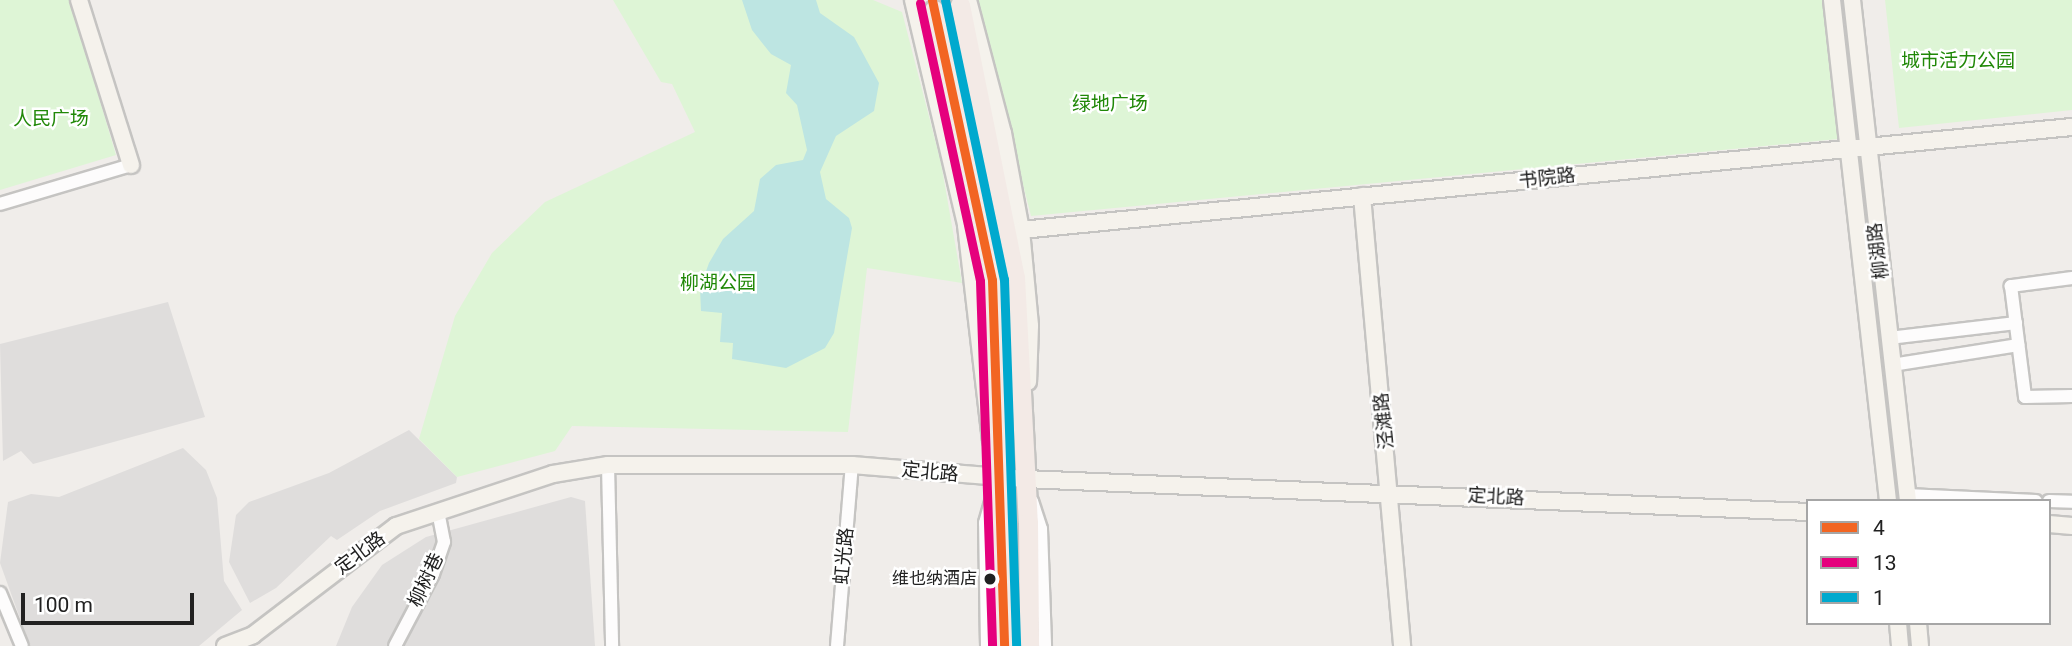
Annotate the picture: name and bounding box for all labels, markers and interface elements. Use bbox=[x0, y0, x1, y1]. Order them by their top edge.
park label: 城市活力公园 bbox=[1901, 50, 2015, 72]
park label: 绿地广场 bbox=[1072, 93, 1148, 115]
park label: 人民广场 bbox=[13, 108, 89, 130]
street label: 书院路 bbox=[1517, 164, 1577, 192]
street label: 柳湖路 bbox=[1863, 221, 1893, 281]
park label: 柳湖公园 bbox=[680, 272, 756, 294]
street label: 泾滩路 bbox=[1370, 391, 1398, 451]
street label: 定北路 bbox=[901, 458, 959, 486]
street label: 定北路 bbox=[1467, 484, 1525, 510]
legend bbox=[1806, 499, 2051, 625]
text: 4 bbox=[1873, 516, 1885, 540]
street label: 定北路 bbox=[330, 527, 390, 579]
street label: 虹光路 bbox=[830, 527, 858, 585]
street label: 柳树巷 bbox=[404, 549, 448, 611]
text: 13 bbox=[1873, 551, 1897, 575]
place label: 维也纳酒店 bbox=[892, 569, 977, 589]
marker: 维也纳酒店 bbox=[983, 572, 997, 586]
scale bar bbox=[24, 580, 198, 624]
text: 1 bbox=[1873, 586, 1885, 610]
text: 100 m bbox=[34, 593, 93, 617]

